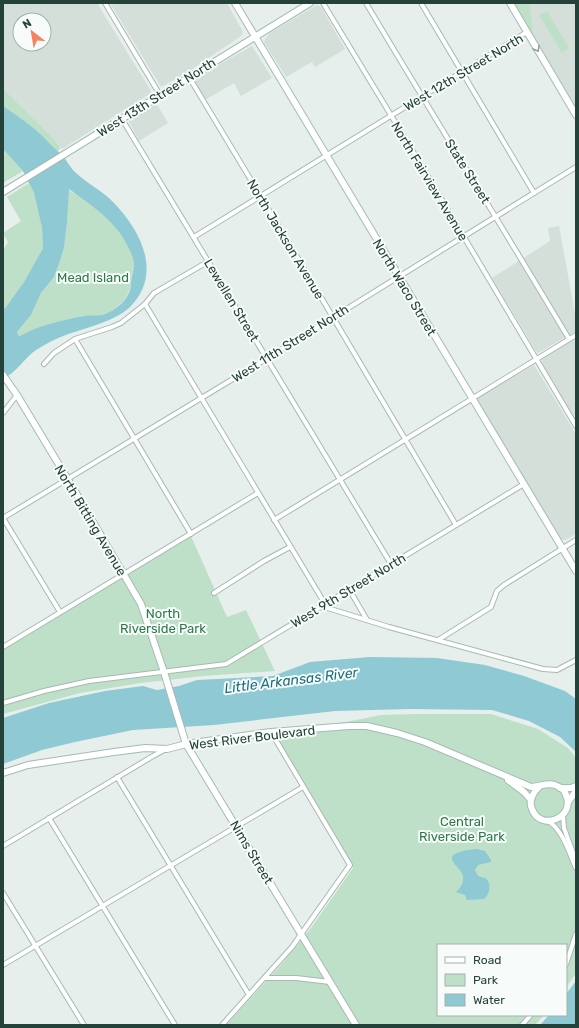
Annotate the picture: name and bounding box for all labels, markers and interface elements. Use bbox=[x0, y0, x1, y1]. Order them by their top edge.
north arrow bbox=[12, 12, 52, 52]
text: N bbox=[20, 16, 34, 31]
street label: West 12th Street North bbox=[401, 31, 526, 114]
one-way arrow bbox=[532, 45, 539, 52]
street label: West 13th Street North bbox=[94, 55, 218, 140]
street label: North Fairview Avenue bbox=[388, 119, 471, 243]
street label: State Street bbox=[442, 136, 493, 206]
street label: North Jackson Avenue bbox=[244, 177, 327, 302]
street label: North Waco Street bbox=[370, 236, 439, 338]
street label: Lewellen Street bbox=[201, 256, 262, 344]
park label: Mead Island bbox=[57, 270, 129, 285]
street label: West 11th Street North bbox=[229, 301, 351, 386]
street label: North Bitting Avenue bbox=[51, 462, 130, 579]
street label: West 9th Street North bbox=[288, 550, 408, 631]
park label: North Riverside Park bbox=[120, 606, 206, 636]
water label: Little Arkansas River bbox=[223, 664, 359, 697]
street label: West River Boulevard bbox=[188, 722, 316, 753]
park label: Central Riverside Park bbox=[419, 814, 505, 844]
street label: Nims Street bbox=[227, 818, 276, 887]
legend bbox=[437, 944, 567, 1016]
text: Road bbox=[473, 953, 501, 967]
text: Park bbox=[473, 973, 499, 987]
text: Water bbox=[473, 993, 505, 1007]

